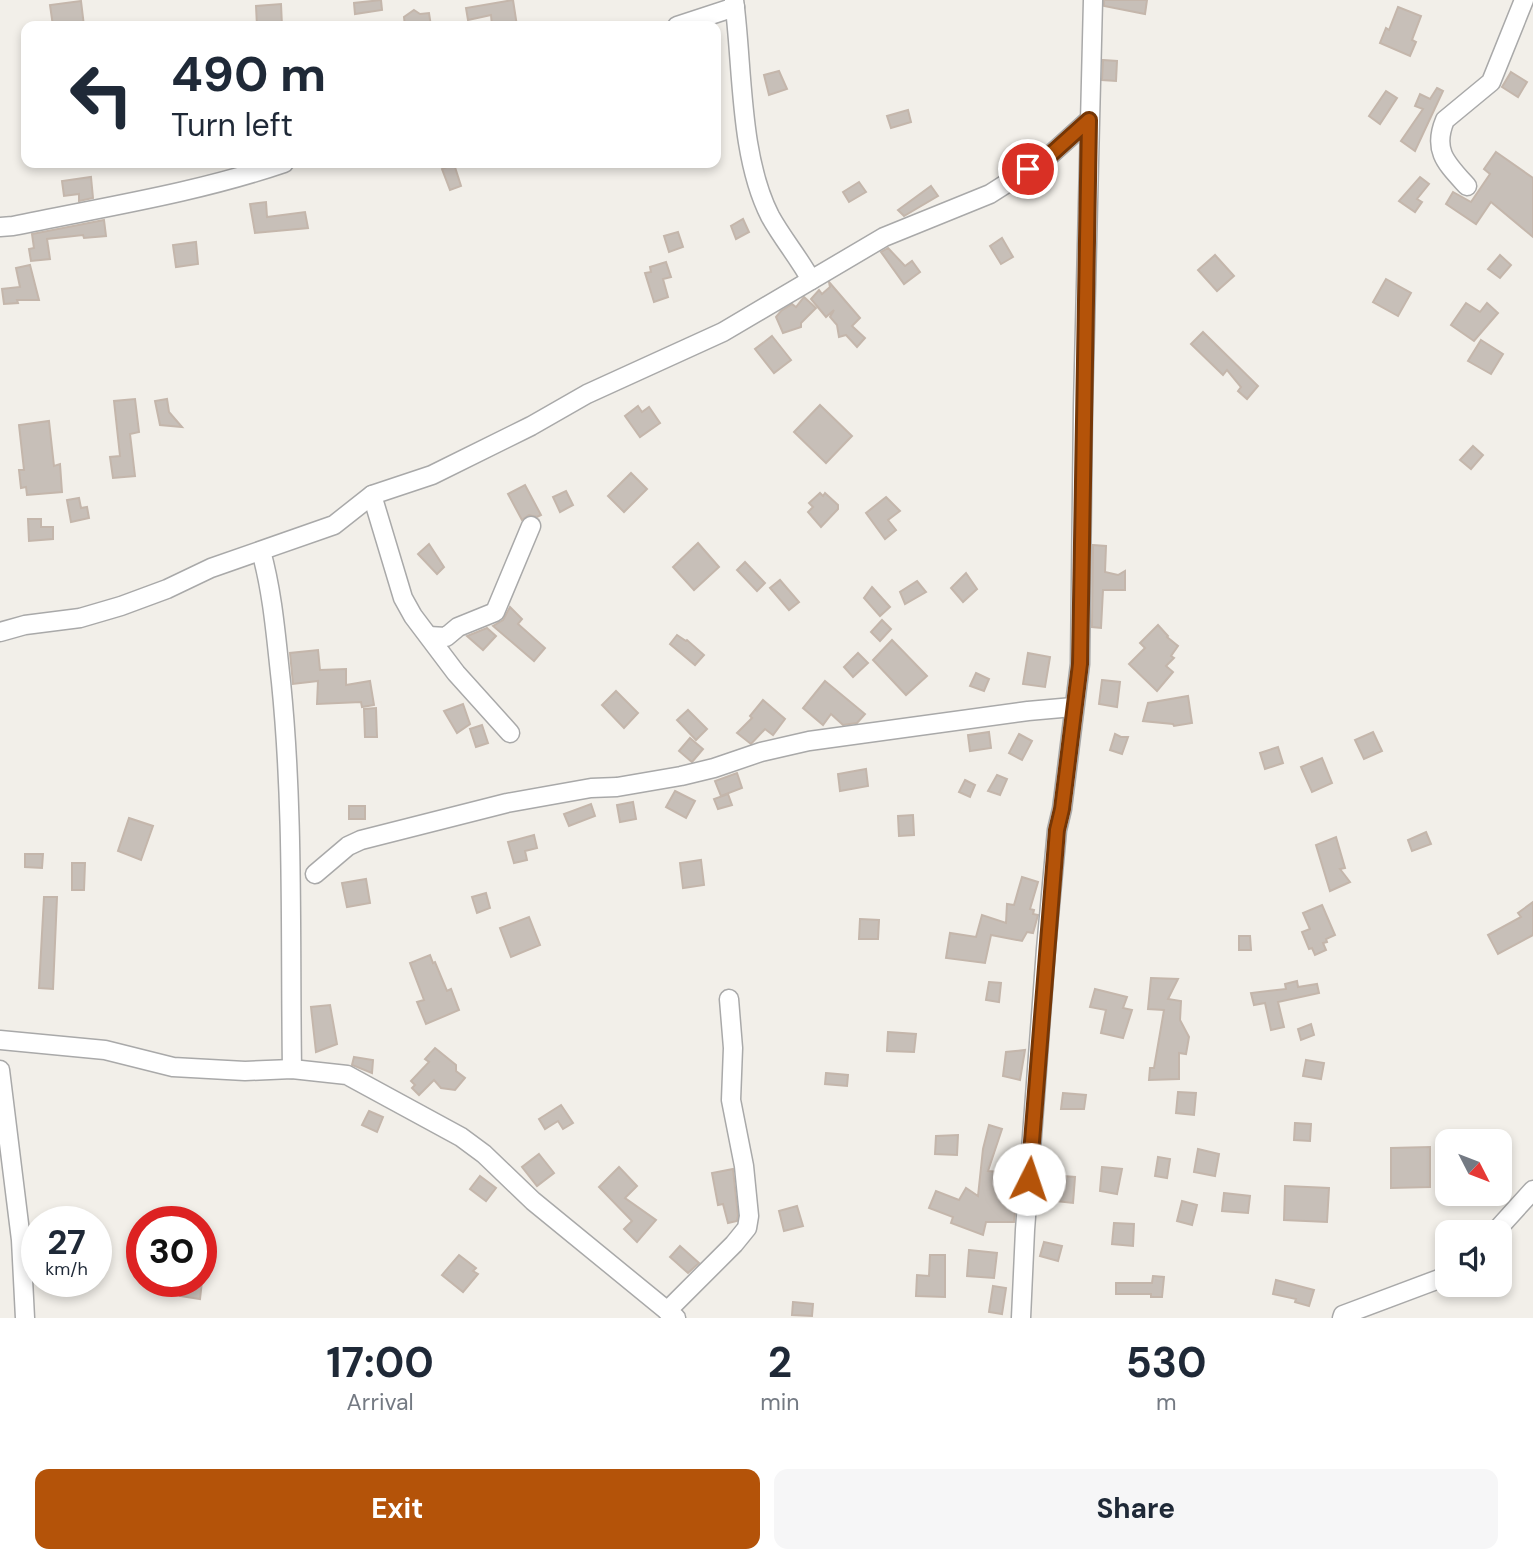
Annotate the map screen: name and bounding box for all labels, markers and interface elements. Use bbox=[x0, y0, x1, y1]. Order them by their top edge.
text: 490 m bbox=[171, 42, 326, 106]
icon: left bbox=[56, 49, 147, 140]
text: Turn left bbox=[171, 104, 293, 146]
pin bbox=[998, 139, 1058, 199]
icon: arrive bbox=[1009, 150, 1047, 188]
north arrow bbox=[1435, 1129, 1512, 1206]
map controls bbox=[1435, 1129, 1512, 1297]
position arrow bbox=[992, 1142, 1066, 1216]
speed limit sign: 30 bbox=[126, 1206, 217, 1297]
text: 27 bbox=[47, 1219, 86, 1265]
button: sound bbox=[1435, 1220, 1512, 1297]
text: km/h bbox=[45, 1257, 88, 1281]
text: 17:00 bbox=[326, 1335, 434, 1390]
text: 2 bbox=[768, 1335, 792, 1390]
text: 530 bbox=[1126, 1335, 1207, 1390]
text: Arrival bbox=[347, 1387, 414, 1417]
text: min bbox=[760, 1387, 799, 1417]
text: m bbox=[1156, 1387, 1176, 1417]
button: Exit bbox=[35, 1469, 760, 1549]
button: Share bbox=[774, 1469, 1498, 1549]

